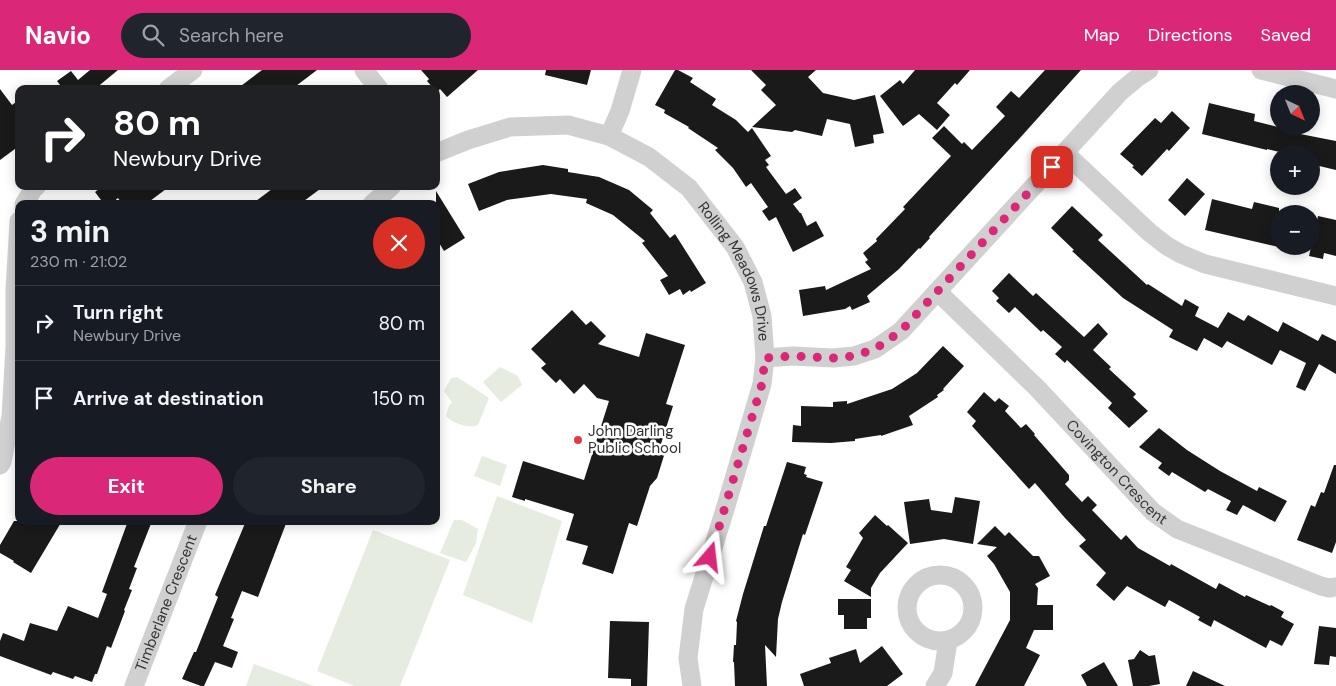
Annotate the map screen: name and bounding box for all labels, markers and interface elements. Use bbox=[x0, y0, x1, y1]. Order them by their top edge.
search box bbox=[121, 13, 471, 58]
text: Navio bbox=[25, 20, 91, 51]
icon: search bbox=[139, 21, 167, 49]
text: Search here bbox=[179, 23, 284, 48]
text: Map bbox=[1084, 23, 1120, 47]
text: Directions bbox=[1148, 23, 1233, 47]
text: Saved bbox=[1261, 23, 1311, 47]
north arrow bbox=[1270, 85, 1320, 135]
map controls bbox=[1270, 85, 1320, 255]
text: 80 m bbox=[113, 100, 201, 146]
icon: right bbox=[30, 105, 95, 170]
text: Newbury Drive bbox=[113, 144, 262, 173]
button: + bbox=[1270, 145, 1320, 195]
pin bbox=[1031, 146, 1073, 188]
icon: arrive bbox=[1038, 153, 1066, 181]
street label: Rolling Meadows Drive bbox=[693, 198, 774, 342]
button: − bbox=[1270, 205, 1320, 255]
text: 3 min bbox=[30, 212, 110, 251]
button: close bbox=[373, 217, 425, 269]
text: 230 m · 21:02 bbox=[30, 251, 127, 272]
text: Turn right bbox=[73, 300, 163, 325]
icon: right bbox=[30, 309, 58, 337]
text: 80 m bbox=[378, 311, 425, 336]
text: Newbury Drive bbox=[73, 325, 181, 346]
icon: arrive bbox=[30, 384, 58, 412]
text: Arrive at destination bbox=[73, 386, 264, 411]
text: 150 m bbox=[373, 386, 425, 411]
street label: Covington Crescent bbox=[1062, 415, 1172, 529]
place label: John Darling Public School bbox=[588, 421, 681, 458]
marker: John Darling Public School bbox=[572, 434, 584, 446]
button: Exit bbox=[30, 457, 223, 515]
button: Share bbox=[233, 457, 425, 515]
position arrow bbox=[683, 530, 735, 582]
street label: Timberlane Crescent bbox=[131, 532, 202, 674]

